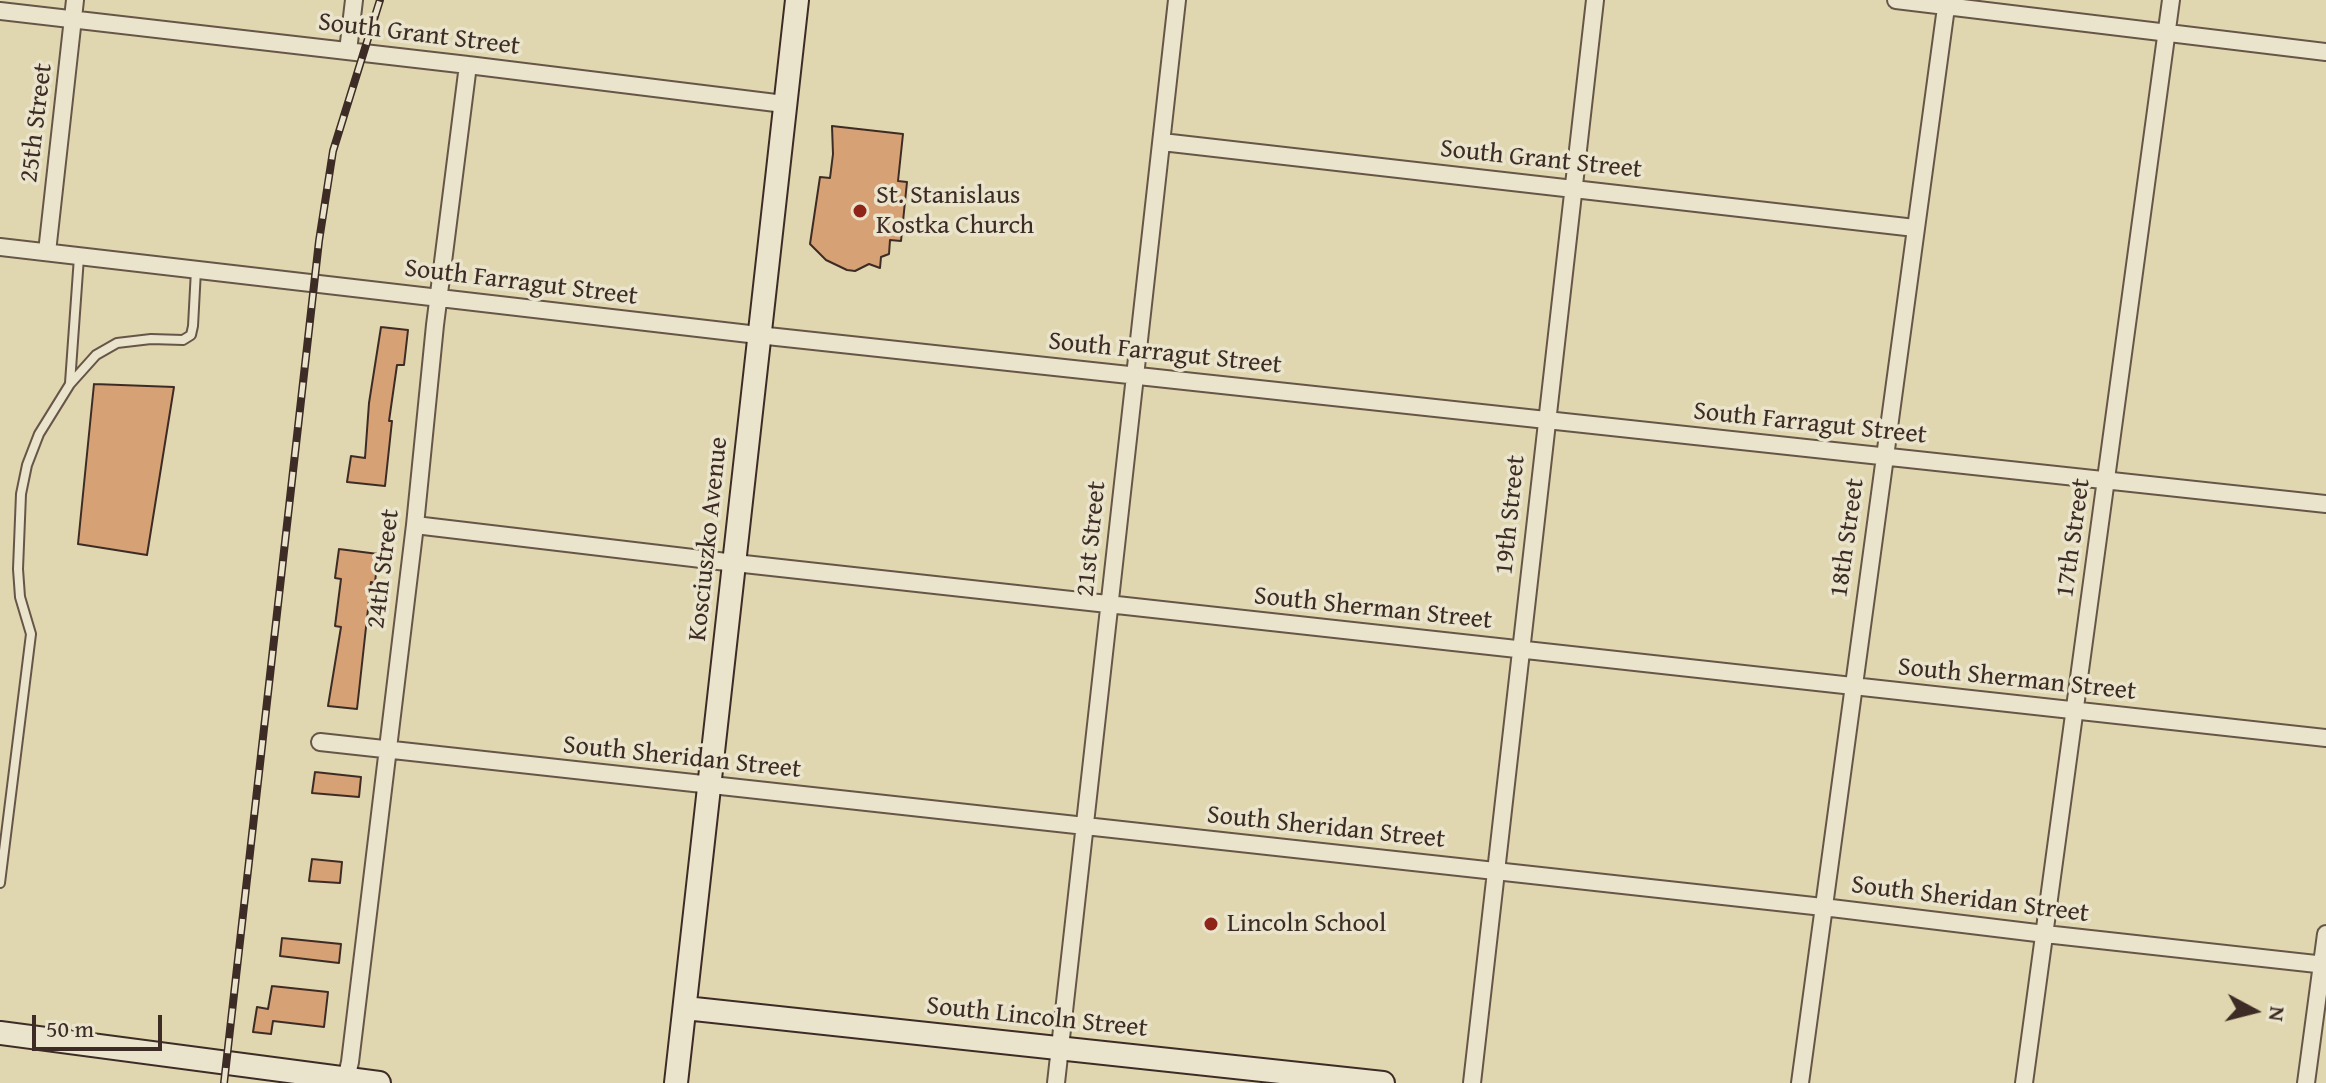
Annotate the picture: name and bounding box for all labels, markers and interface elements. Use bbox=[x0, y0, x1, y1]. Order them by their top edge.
street label: South Grant Street bbox=[316, 7, 522, 63]
street label: 25th Street bbox=[14, 61, 60, 185]
street label: South Grant Street bbox=[1438, 134, 1644, 186]
place label: St. Stanislaus Kostka Church bbox=[876, 180, 1034, 242]
marker: St. Stanislaus Kostka Church bbox=[851, 202, 869, 220]
street label: South Farragut Street bbox=[403, 253, 639, 313]
street label: South Farragut Street bbox=[1047, 326, 1283, 382]
street label: South Farragut Street bbox=[1692, 396, 1928, 452]
street label: Kosciuszko Avenue bbox=[683, 435, 735, 643]
street label: 19th Street bbox=[1489, 454, 1533, 576]
street label: 18th Street bbox=[1824, 476, 1872, 600]
street label: 17th Street bbox=[2050, 476, 2098, 600]
street label: 21st Street bbox=[1070, 480, 1114, 598]
street label: 24th Street bbox=[361, 507, 407, 631]
street label: South Sherman Street bbox=[1252, 581, 1494, 637]
street label: South Sherman Street bbox=[1896, 652, 2138, 708]
street label: South Sheridan Street bbox=[561, 730, 803, 786]
street label: South Sheridan Street bbox=[1205, 800, 1447, 856]
street label: South Sheridan Street bbox=[1849, 870, 2091, 930]
place label: Lincoln School bbox=[1227, 908, 1386, 940]
marker: Lincoln School bbox=[1202, 915, 1220, 933]
north arrow bbox=[2214, 971, 2294, 1051]
street label: South Lincoln Street bbox=[925, 991, 1149, 1045]
scale bar bbox=[36, 999, 166, 1049]
text: N bbox=[2261, 1005, 2295, 1023]
text: 50 m bbox=[46, 1011, 94, 1046]

